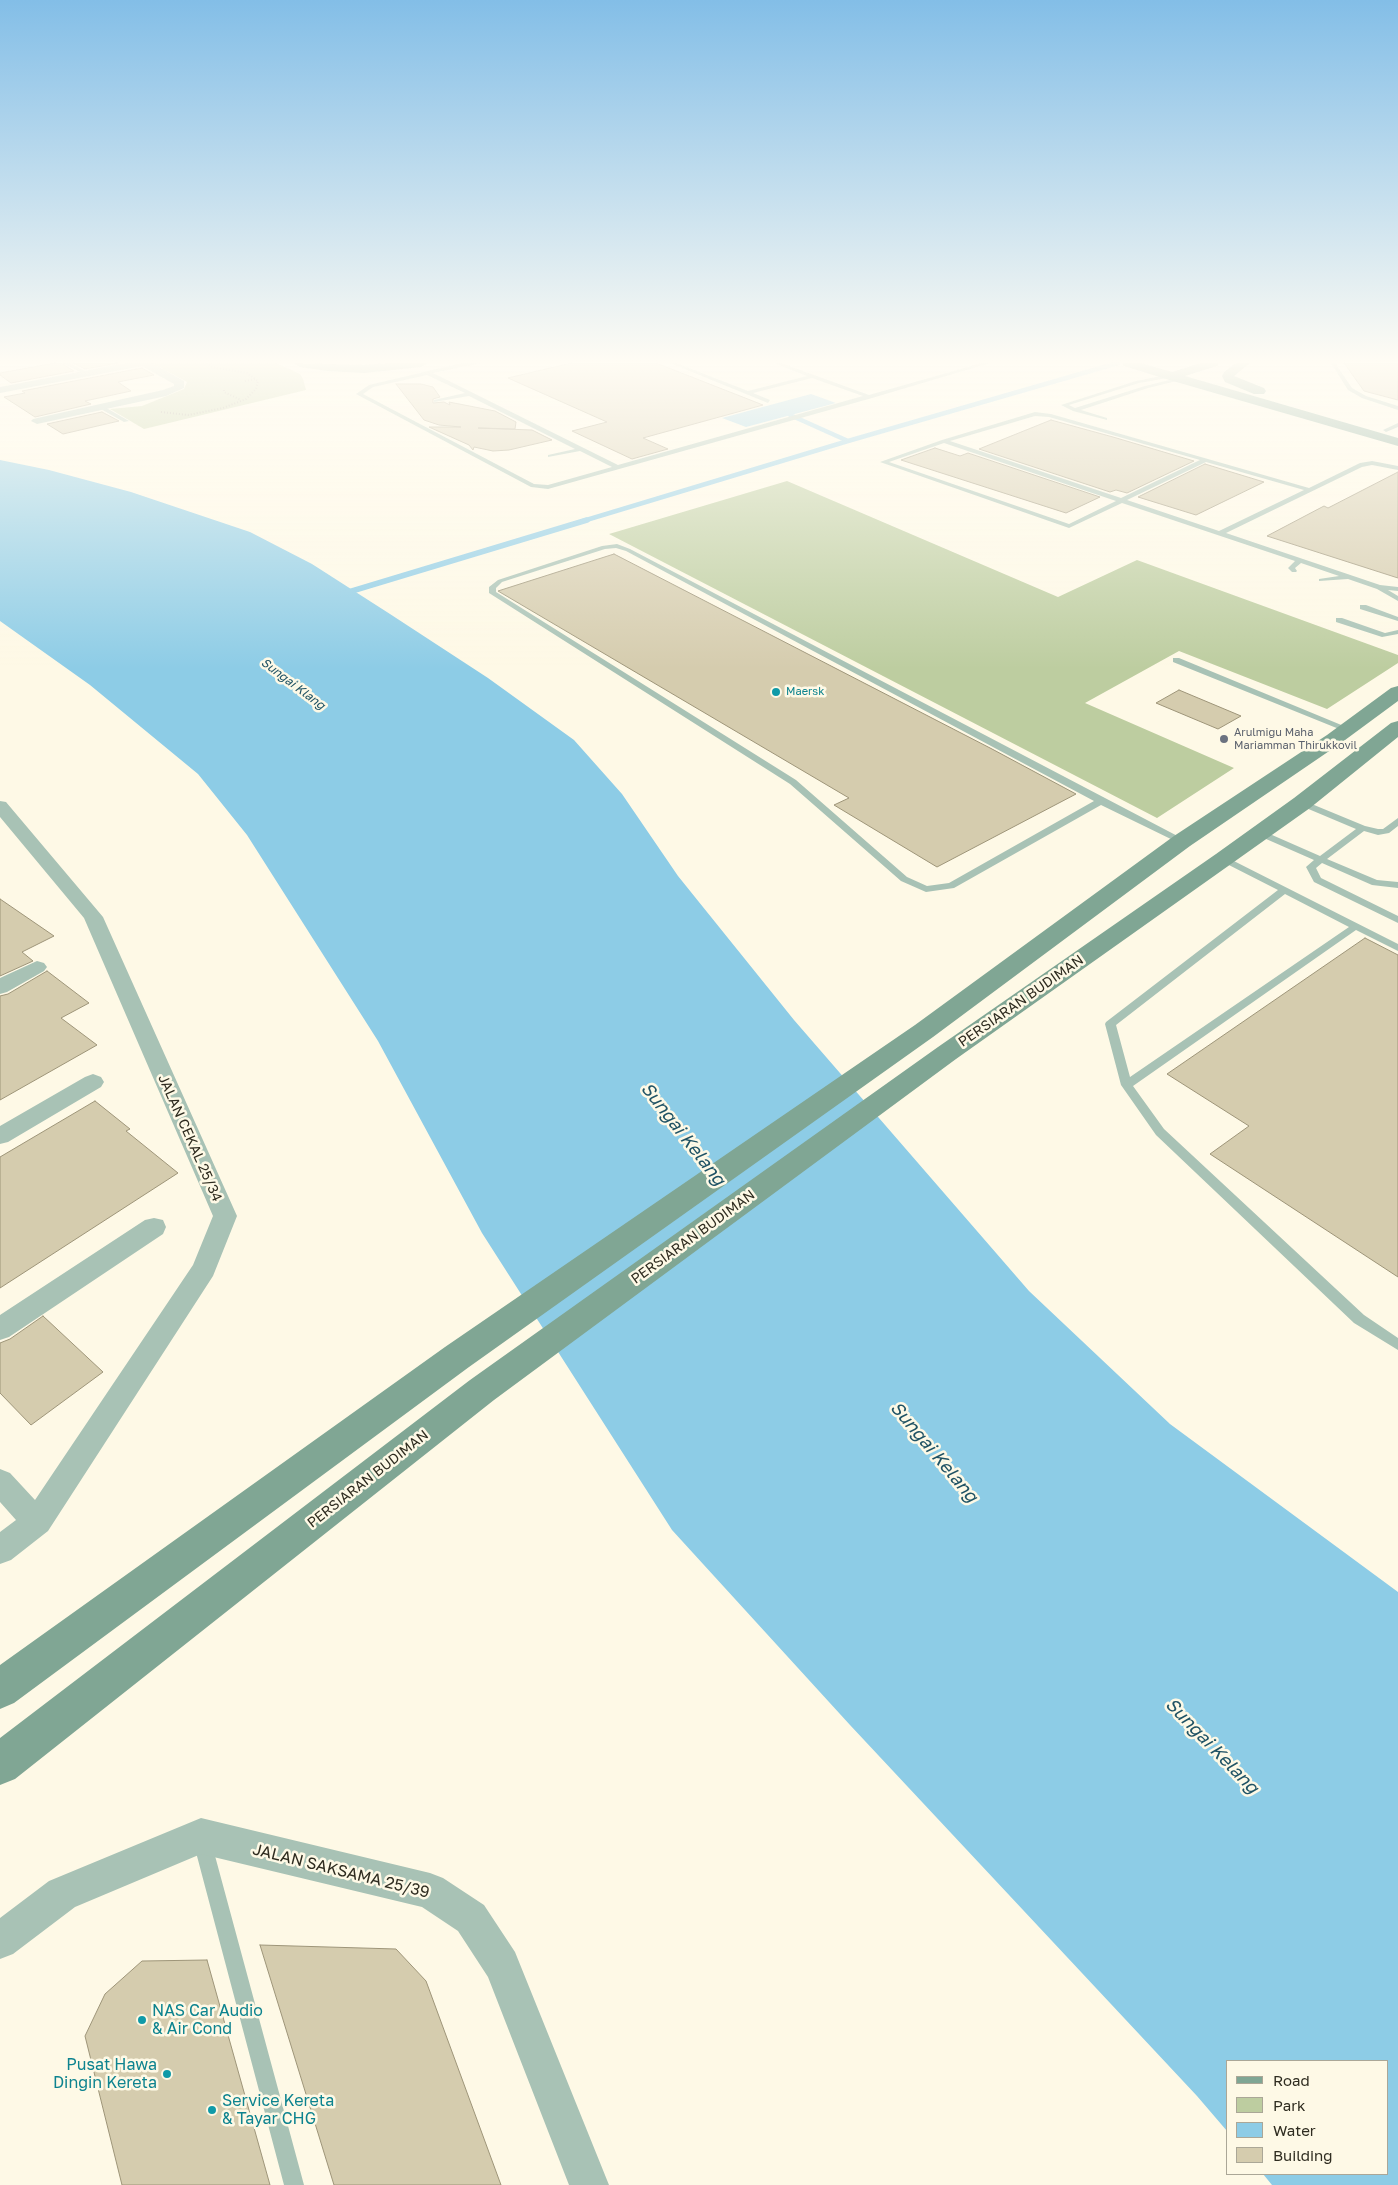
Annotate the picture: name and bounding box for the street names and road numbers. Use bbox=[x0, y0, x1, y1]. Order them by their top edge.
street label: PERSIARAN BUDIMAN bbox=[955, 951, 1087, 1051]
street label: JALAN CEKAL 25/34 bbox=[154, 1072, 226, 1204]
street label: PERSIARAN BUDIMAN bbox=[628, 1186, 758, 1288]
street label: PERSIARAN BUDIMAN bbox=[304, 1427, 432, 1531]
street label: JALAN SAKSAMA 25/39 bbox=[251, 1840, 431, 1902]

